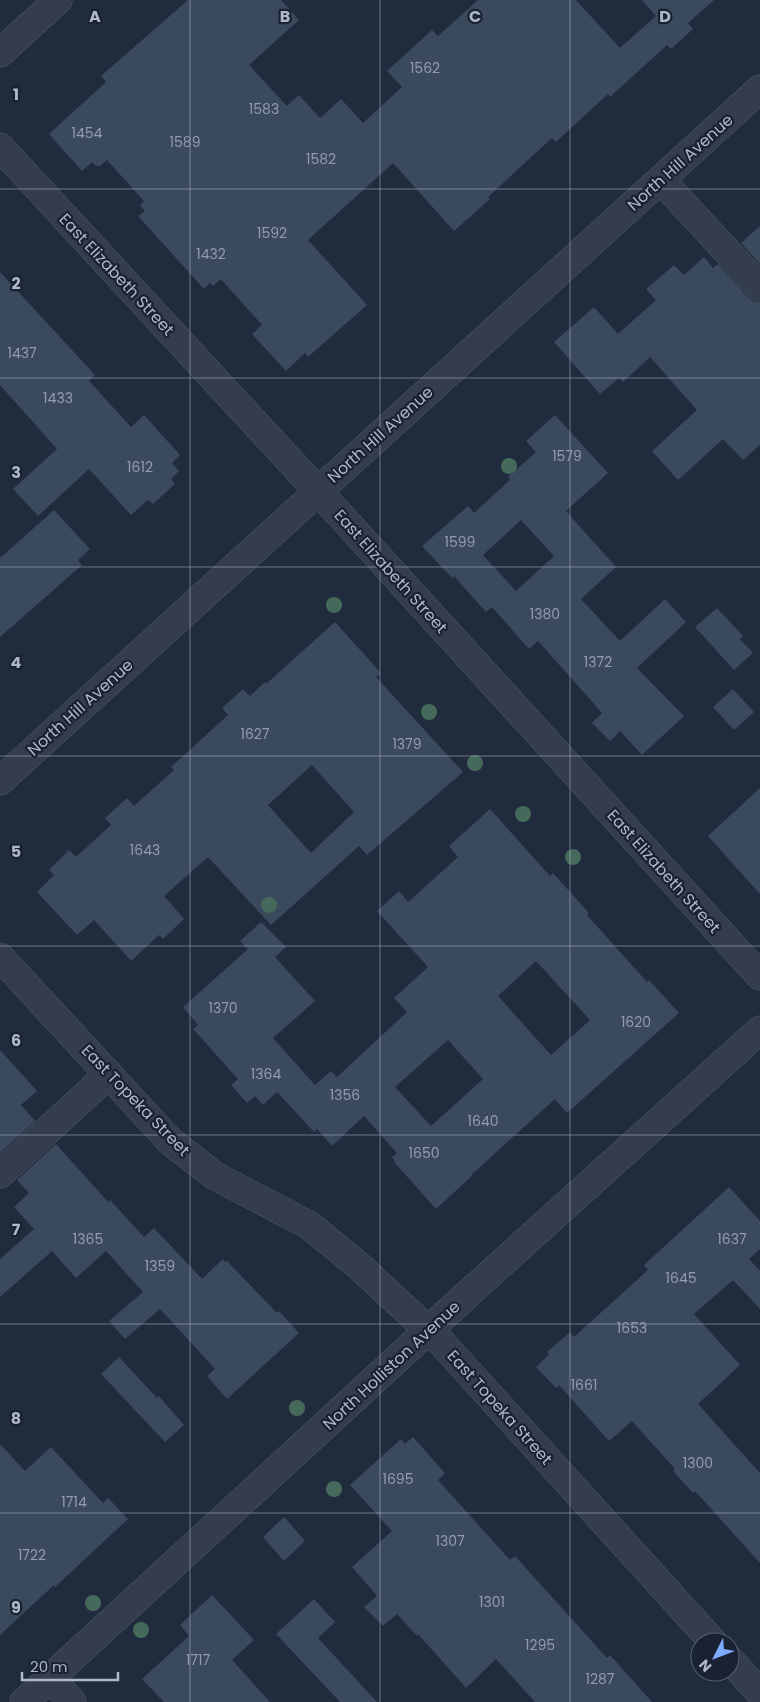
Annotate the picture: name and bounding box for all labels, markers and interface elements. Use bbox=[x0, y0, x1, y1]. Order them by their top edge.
text: A bbox=[89, 5, 101, 28]
text: B bbox=[280, 5, 290, 28]
text: C bbox=[469, 5, 481, 28]
text: D bbox=[659, 5, 671, 28]
house number: 1562 bbox=[410, 58, 440, 78]
text: 1 bbox=[13, 83, 19, 106]
house number: 1583 bbox=[249, 99, 279, 119]
street label: North Hill Avenue bbox=[622, 109, 738, 216]
house number: 1454 bbox=[72, 123, 103, 143]
house number: 1589 bbox=[170, 132, 200, 152]
house number: 1582 bbox=[306, 149, 336, 169]
street label: East Elizabeth Street bbox=[54, 208, 180, 341]
house number: 1592 bbox=[257, 223, 287, 243]
house number: 1432 bbox=[196, 244, 226, 264]
text: 2 bbox=[11, 272, 21, 295]
house number: 1437 bbox=[7, 343, 37, 363]
street label: North Hill Avenue bbox=[322, 381, 438, 488]
house number: 1433 bbox=[43, 388, 73, 408]
house number: 1579 bbox=[552, 446, 582, 466]
house number: 1612 bbox=[127, 457, 153, 477]
text: 3 bbox=[11, 461, 21, 484]
street label: East Elizabeth Street bbox=[329, 504, 453, 638]
house number: 1599 bbox=[445, 532, 475, 552]
house number: 1380 bbox=[530, 604, 560, 624]
text: 4 bbox=[11, 651, 22, 674]
house number: 1372 bbox=[584, 652, 612, 672]
street label: North Hill Avenue bbox=[22, 654, 138, 761]
house number: 1627 bbox=[240, 724, 270, 744]
house number: 1379 bbox=[392, 734, 422, 754]
street label: East Elizabeth Street bbox=[602, 804, 726, 938]
text: 5 bbox=[11, 840, 21, 863]
house number: 1643 bbox=[130, 840, 160, 860]
house number: 1370 bbox=[208, 998, 238, 1018]
house number: 1620 bbox=[621, 1012, 651, 1032]
text: 6 bbox=[11, 1029, 21, 1052]
street label: East Topeka Street bbox=[76, 1039, 195, 1161]
house number: 1364 bbox=[251, 1064, 281, 1084]
house number: 1356 bbox=[330, 1085, 360, 1105]
house number: 1640 bbox=[468, 1111, 498, 1131]
house number: 1650 bbox=[409, 1143, 439, 1163]
text: 7 bbox=[12, 1218, 21, 1241]
house number: 1365 bbox=[73, 1229, 103, 1249]
house number: 1637 bbox=[717, 1229, 747, 1249]
house number: 1359 bbox=[145, 1256, 175, 1276]
house number: 1645 bbox=[666, 1268, 696, 1288]
street label: North Holliston Avenue bbox=[318, 1296, 465, 1435]
house number: 1653 bbox=[617, 1318, 647, 1338]
street label: East Topeka Street bbox=[442, 1345, 558, 1470]
house number: 1661 bbox=[571, 1375, 597, 1395]
text: 8 bbox=[11, 1407, 21, 1430]
house number: 1300 bbox=[683, 1453, 713, 1473]
house number: 1695 bbox=[383, 1469, 413, 1489]
house number: 1714 bbox=[61, 1492, 87, 1512]
house number: 1307 bbox=[435, 1531, 465, 1551]
house number: 1722 bbox=[18, 1545, 46, 1565]
house number: 1301 bbox=[479, 1592, 505, 1612]
text: 9 bbox=[11, 1596, 21, 1619]
north arrow bbox=[690, 1632, 740, 1682]
house number: 1295 bbox=[525, 1635, 555, 1655]
scale bar bbox=[22, 1650, 119, 1682]
house number: 1717 bbox=[186, 1650, 210, 1670]
text: N bbox=[694, 1655, 716, 1676]
text: 20 m bbox=[30, 1656, 68, 1677]
house number: 1287 bbox=[585, 1669, 615, 1689]

